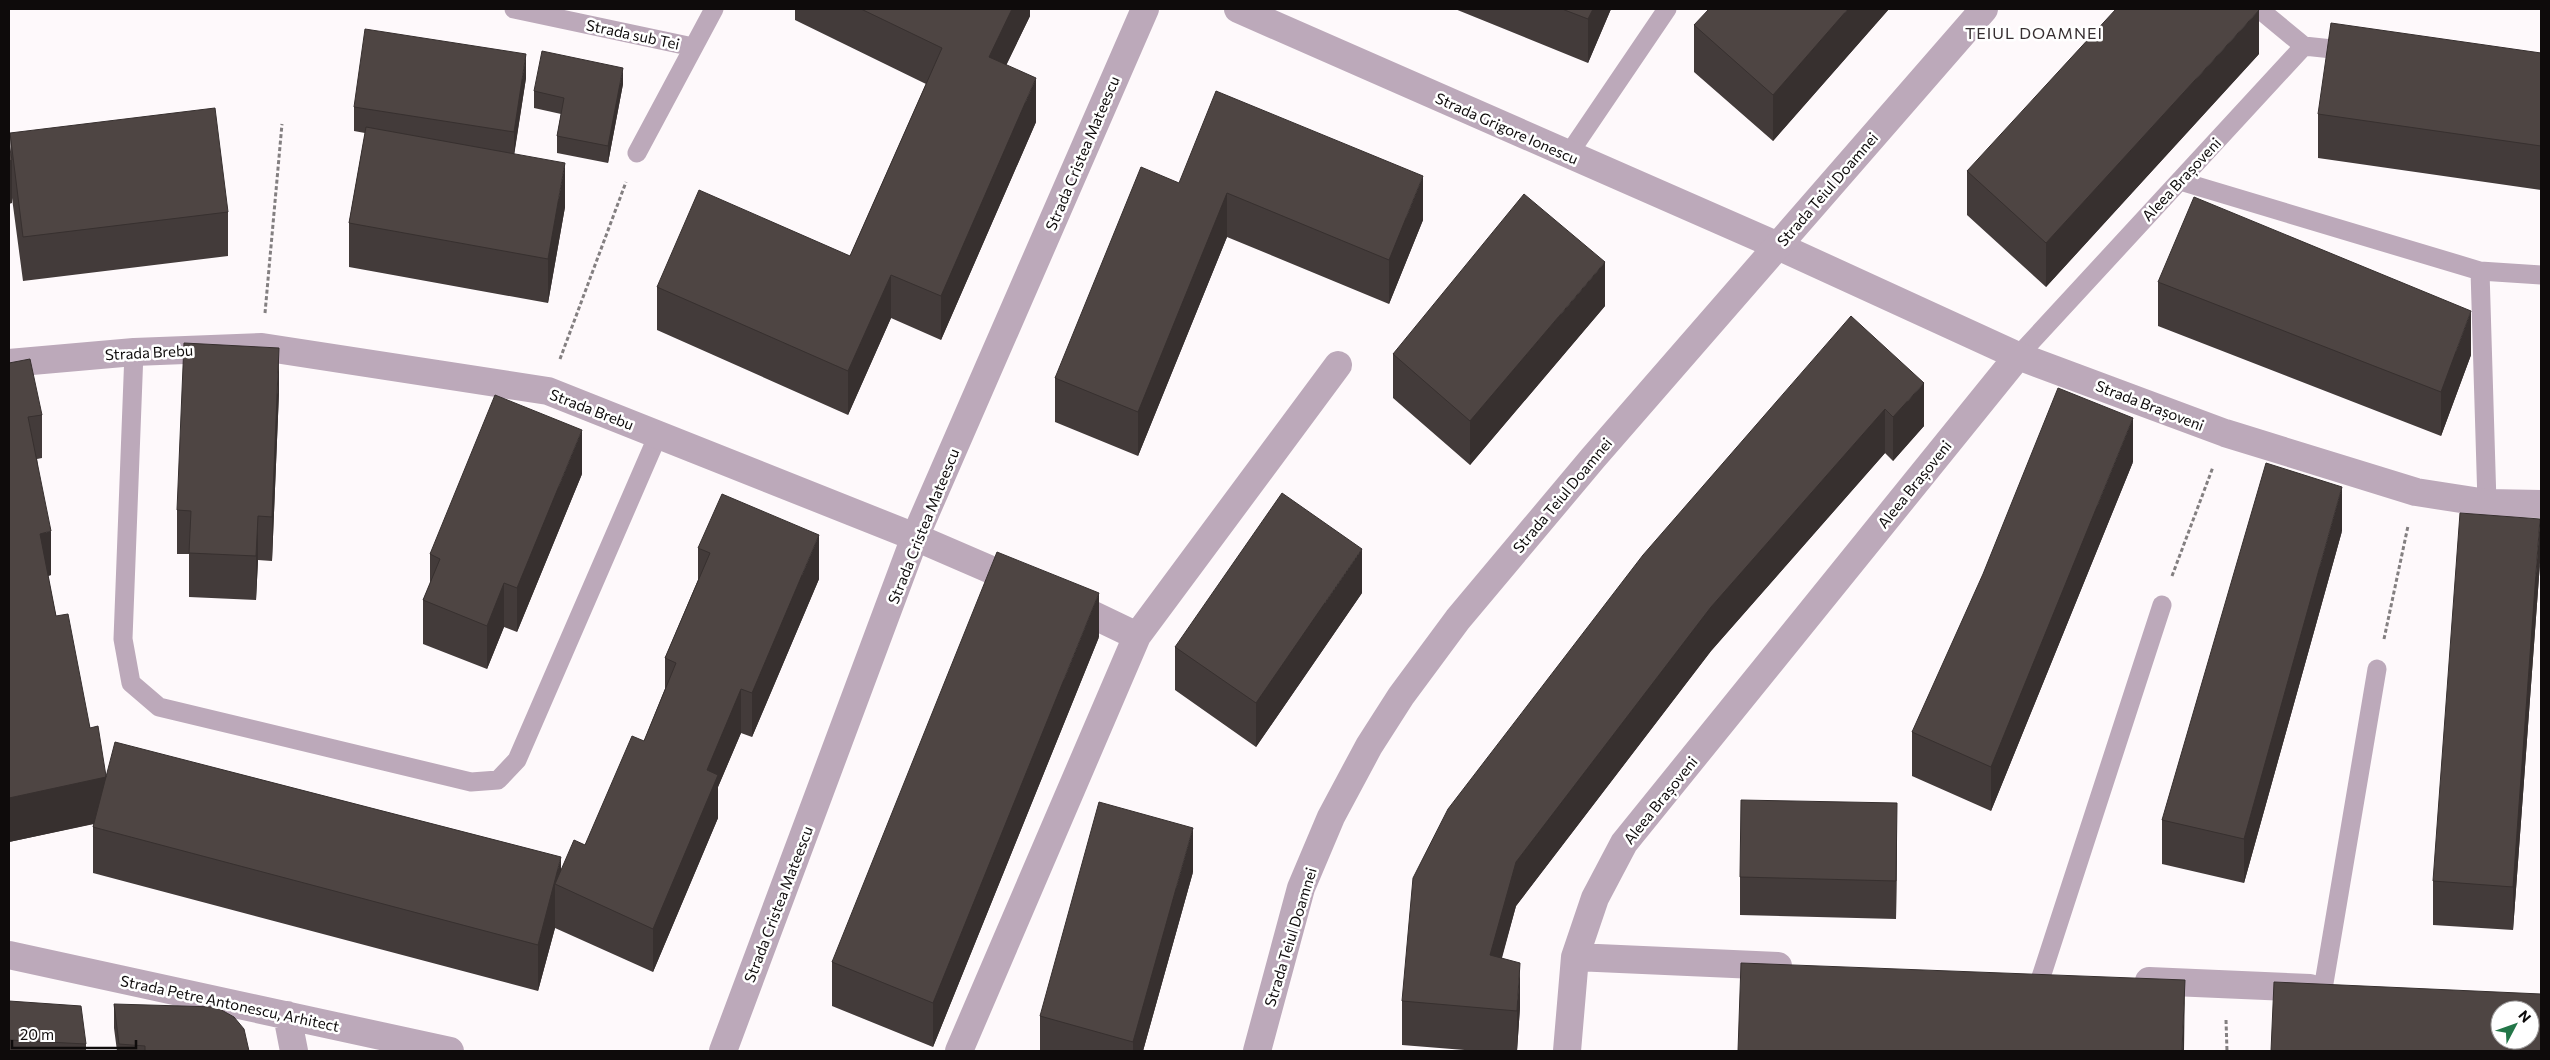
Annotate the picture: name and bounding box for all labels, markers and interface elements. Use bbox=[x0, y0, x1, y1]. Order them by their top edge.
street label: Strada sub Tei bbox=[585, 15, 681, 53]
district label: TEIUL DOAMNEI bbox=[1965, 23, 2103, 42]
street label: Strada Cristea Mateescu bbox=[1041, 73, 1123, 233]
street label: Strada Grigore Ionescu bbox=[1433, 88, 1581, 168]
street label: Strada Teiul Doamnei bbox=[1773, 129, 1881, 249]
street label: Aleea Brașoveni bbox=[2138, 134, 2226, 226]
street label: Strada Brebu bbox=[104, 341, 194, 363]
street label: Strada Brașoveni bbox=[2093, 376, 2207, 436]
street label: Strada Brebu bbox=[547, 385, 637, 433]
street label: Strada Teiul Doamnei bbox=[1509, 434, 1615, 556]
street label: Aleea Brașoveni bbox=[1873, 437, 1956, 533]
street label: Strada Cristea Mateescu bbox=[884, 446, 962, 606]
street label: Aleea Brașoveni bbox=[1619, 753, 1702, 849]
street label: Strada Cristea Mateescu bbox=[740, 823, 816, 985]
street label: Strada Teiul Doamnei bbox=[1260, 865, 1320, 1009]
street label: Strada Petre Antonescu, Arhitect bbox=[119, 971, 341, 1035]
north arrow bbox=[2490, 1000, 2540, 1050]
text: N bbox=[2515, 1007, 2535, 1026]
scale bar bbox=[12, 1018, 136, 1050]
text: 20 m bbox=[20, 1025, 54, 1043]

